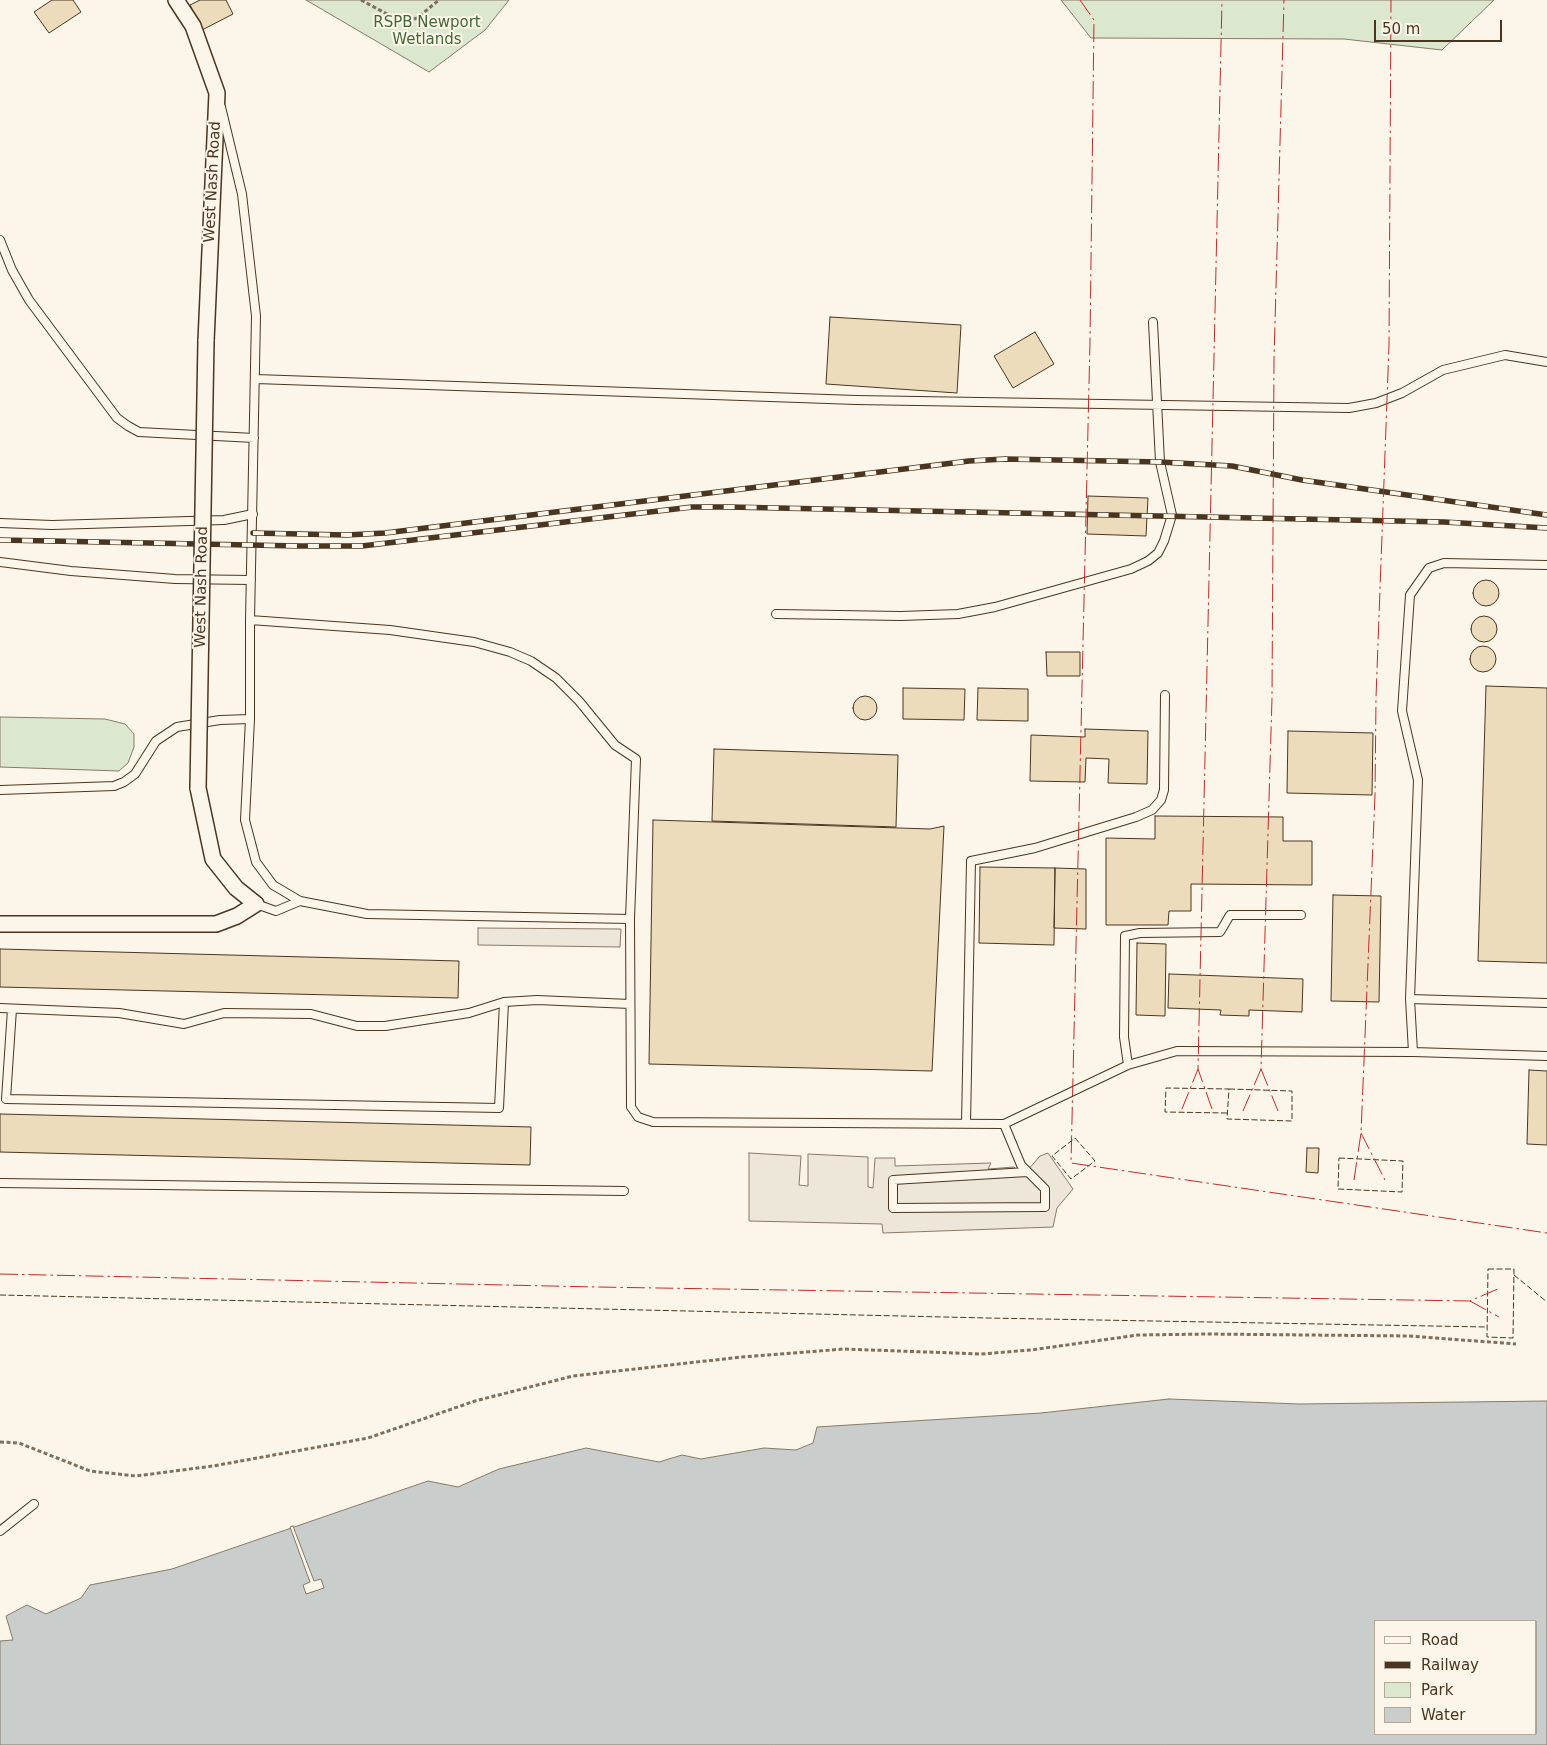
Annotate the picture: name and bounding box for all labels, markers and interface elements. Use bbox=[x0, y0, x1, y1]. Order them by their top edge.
scale bar bbox=[1377, 10, 1504, 42]
park label: RSPB Newport Wetlands bbox=[373, 14, 481, 49]
text: 50 m bbox=[1382, 20, 1420, 38]
street label: West Nash Road bbox=[201, 121, 225, 243]
street label: West Nash Road bbox=[192, 526, 212, 648]
legend bbox=[1374, 1620, 1537, 1735]
text: Road bbox=[1421, 1631, 1459, 1649]
text: Railway bbox=[1421, 1656, 1479, 1674]
text: Park bbox=[1421, 1681, 1453, 1699]
text: Water bbox=[1421, 1706, 1465, 1724]

